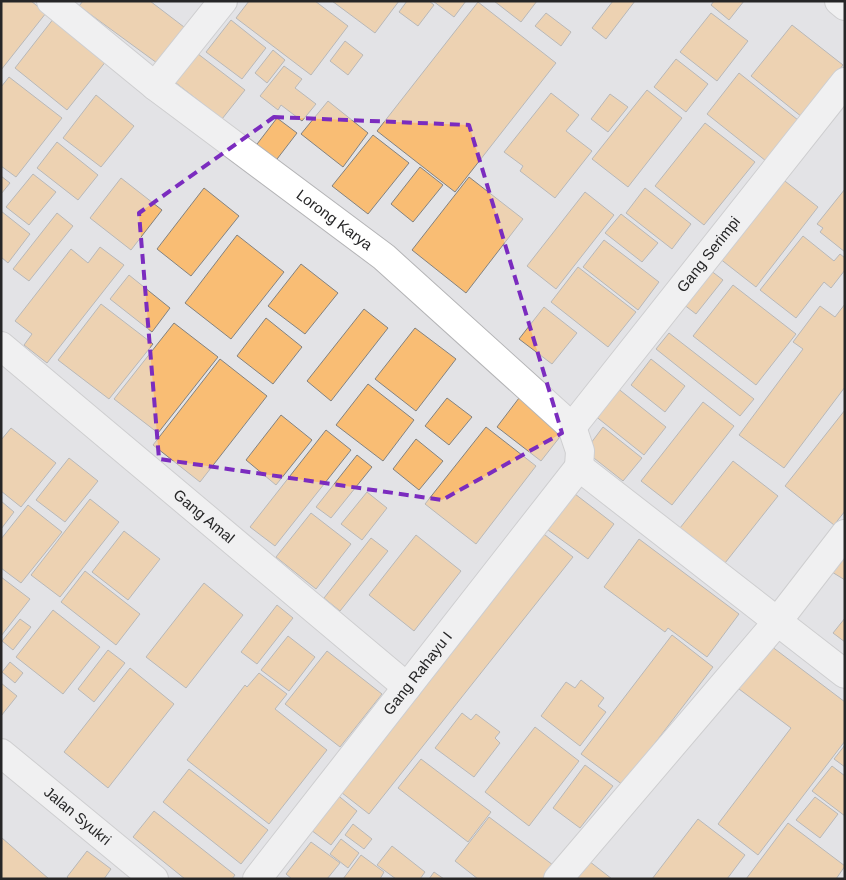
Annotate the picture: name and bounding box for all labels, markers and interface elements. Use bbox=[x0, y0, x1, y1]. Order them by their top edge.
street label: Lorong Karya bbox=[293, 186, 376, 254]
street label: Gang Serimpi bbox=[673, 213, 743, 295]
street label: Gang Amal bbox=[170, 486, 238, 546]
street label: Gang Rahayu I bbox=[380, 628, 455, 718]
street label: Jalan Syukri bbox=[41, 783, 115, 848]

